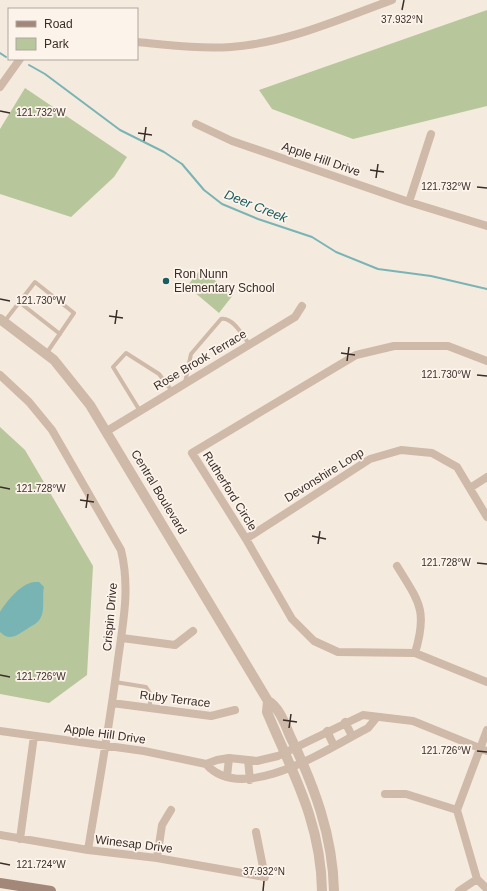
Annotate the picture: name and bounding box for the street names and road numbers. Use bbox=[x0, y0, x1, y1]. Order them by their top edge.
street label: Apple Hill Drive bbox=[280, 139, 362, 179]
street label: Rose Brook Terrace bbox=[151, 327, 249, 393]
street label: Devonshire Loop bbox=[282, 445, 366, 505]
street label: Central Boulevard bbox=[128, 447, 190, 537]
street label: Rutherford Circle bbox=[200, 449, 260, 533]
street label: Crispin Drive bbox=[100, 582, 120, 652]
street label: Ruby Terrace bbox=[139, 688, 211, 710]
street label: Apple Hill Drive bbox=[63, 721, 147, 747]
street label: Winesap Drive bbox=[94, 832, 174, 856]

